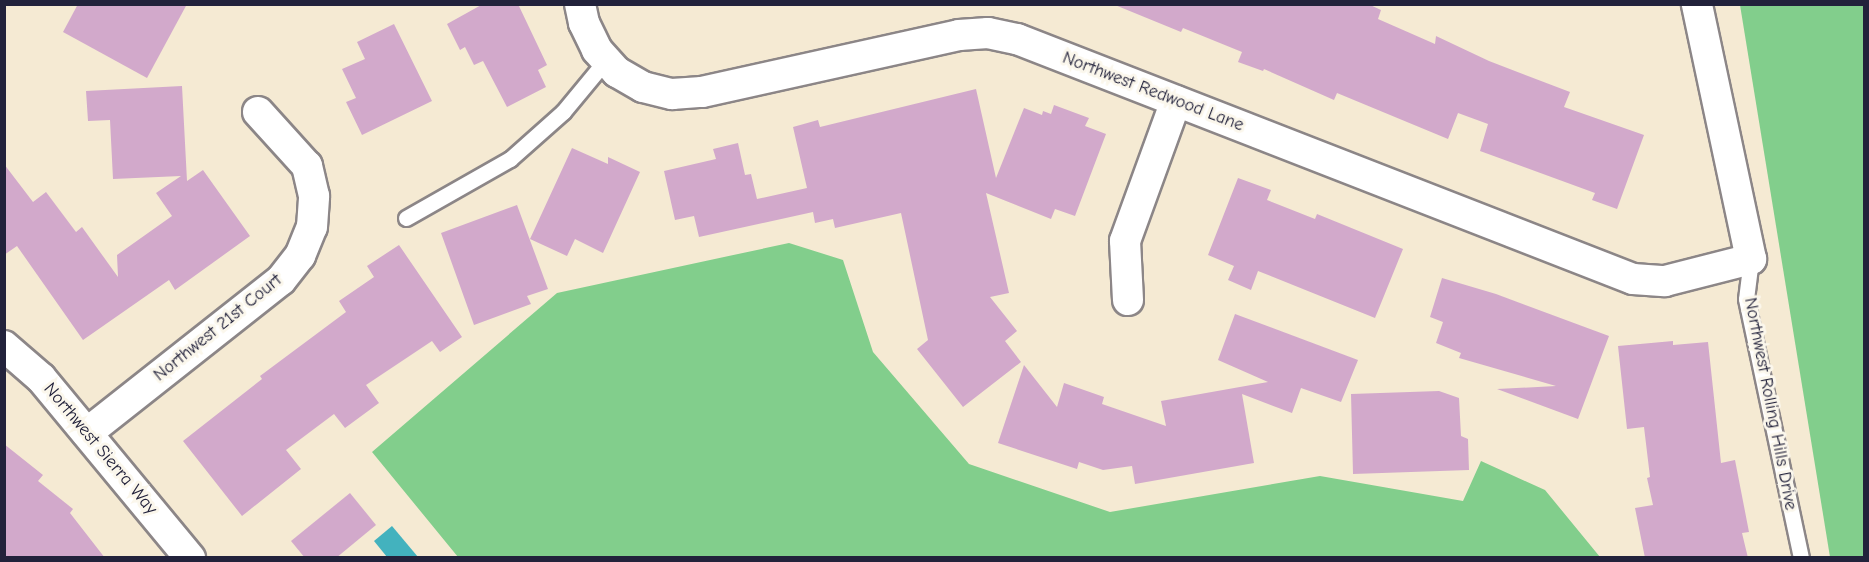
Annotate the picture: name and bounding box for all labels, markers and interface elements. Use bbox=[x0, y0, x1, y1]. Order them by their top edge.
street label: Northwest Redwood Lane bbox=[1059, 47, 1247, 137]
street label: Northwest 21st Court bbox=[150, 270, 286, 386]
street label: Northwest Rolling Hills Drive bbox=[1739, 296, 1801, 512]
street label: Northwest Sierra Way bbox=[39, 379, 161, 519]

